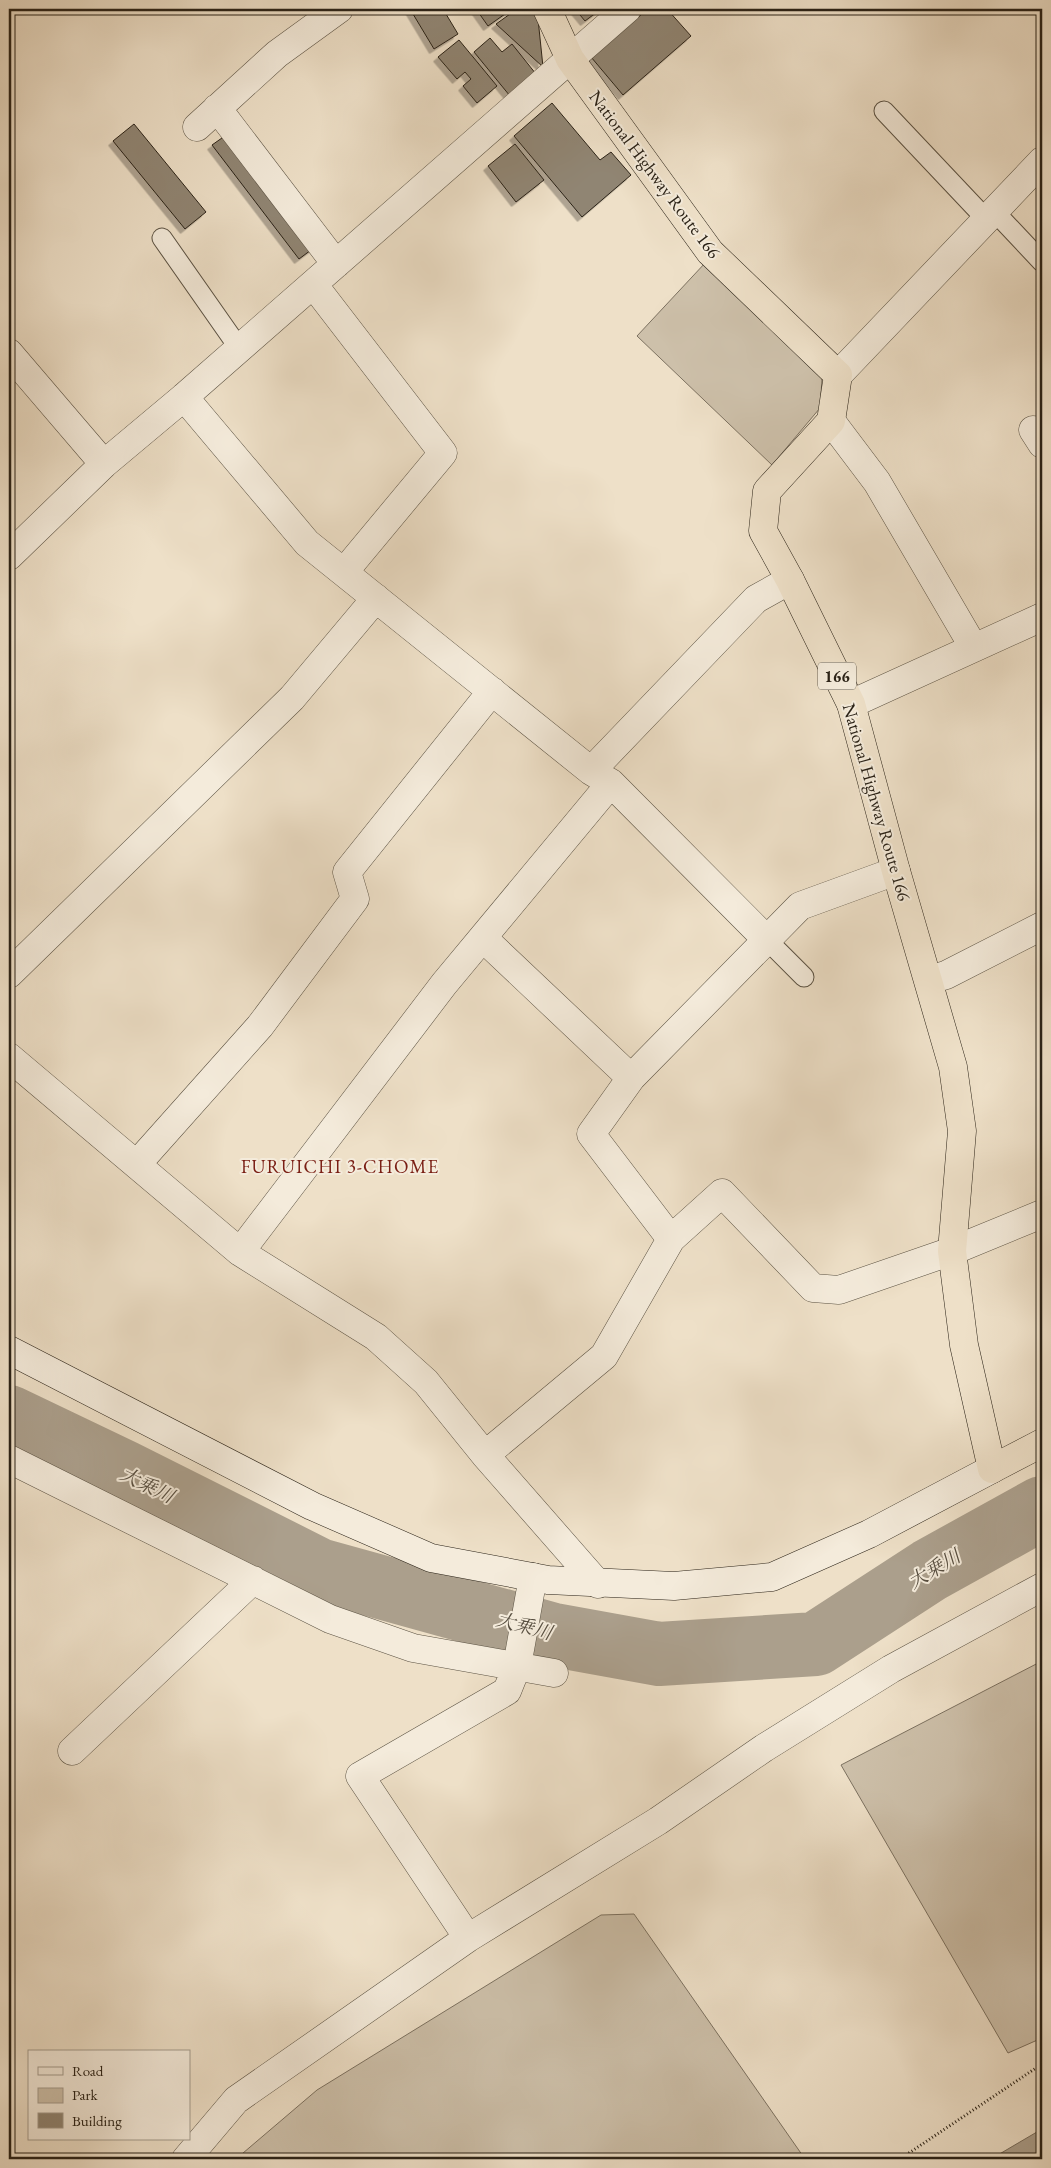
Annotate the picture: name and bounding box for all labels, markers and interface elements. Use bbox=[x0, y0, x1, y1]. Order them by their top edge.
street label: National Highway Route 166 bbox=[584, 85, 726, 263]
road number: 166 bbox=[818, 662, 856, 689]
street label: National Highway Route 166 bbox=[838, 700, 916, 904]
district label: FURUICHI 3-CHOME bbox=[241, 1154, 439, 1179]
water label: 大乗川 bbox=[116, 1461, 180, 1510]
water label: 大乗川 bbox=[903, 1543, 967, 1594]
water label: 大乗川 bbox=[493, 1607, 557, 1646]
legend bbox=[28, 2050, 190, 2140]
text: Road bbox=[72, 2061, 104, 2080]
text: Park bbox=[72, 2085, 99, 2104]
text: Building bbox=[72, 2111, 122, 2130]

